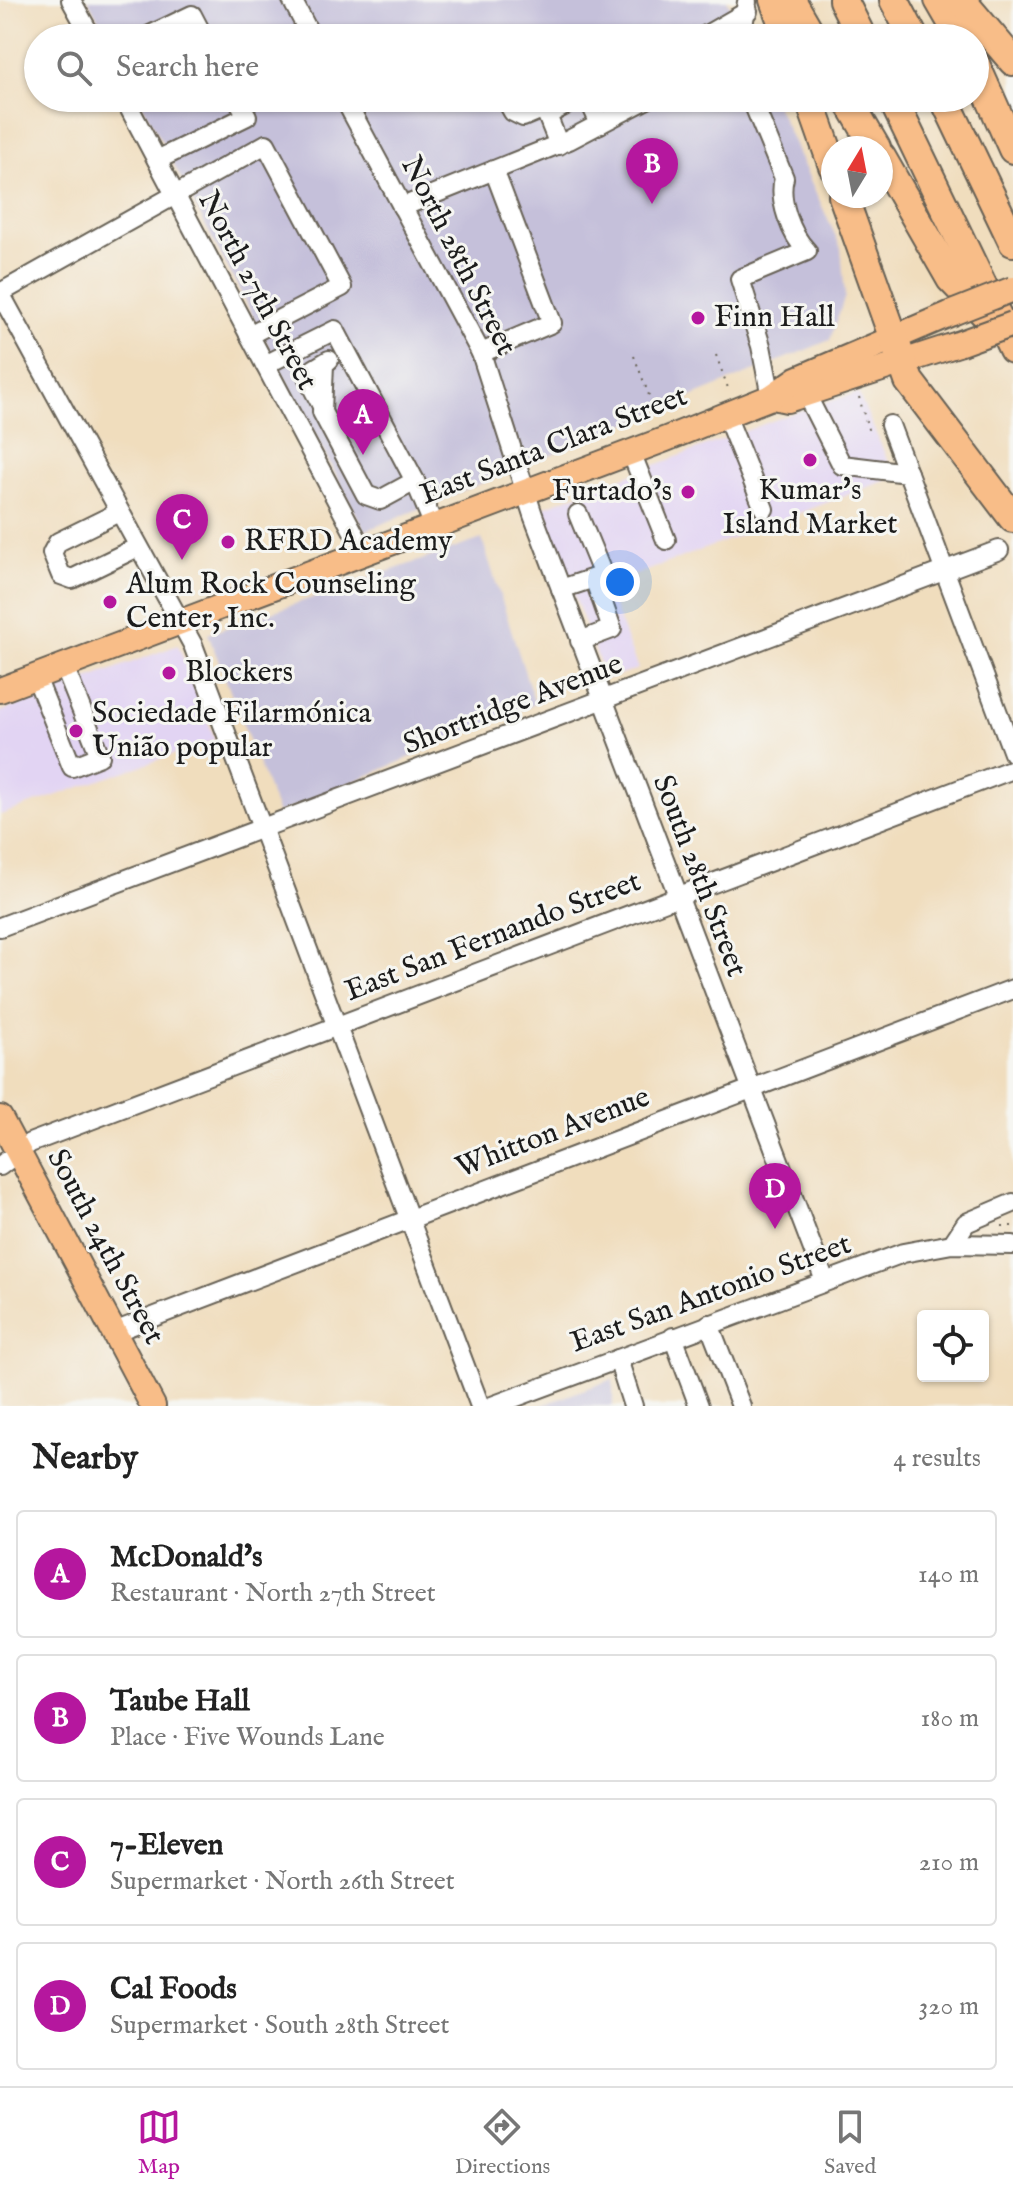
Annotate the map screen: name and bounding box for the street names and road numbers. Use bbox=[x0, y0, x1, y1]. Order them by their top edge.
street label: North 28th Street bbox=[392, 150, 524, 362]
street label: North 27th Street bbox=[189, 185, 325, 397]
street label: East Santa Clara Street bbox=[415, 378, 693, 514]
street label: Shortridge Avenue bbox=[398, 646, 628, 764]
street label: South 28th Street bbox=[643, 770, 755, 982]
street label: East San Fernando Street bbox=[340, 863, 646, 1011]
street label: Whitton Avenue bbox=[451, 1079, 655, 1187]
street label: South 24th Street bbox=[38, 1143, 172, 1351]
street label: East San Antonio Street bbox=[566, 1226, 856, 1362]

